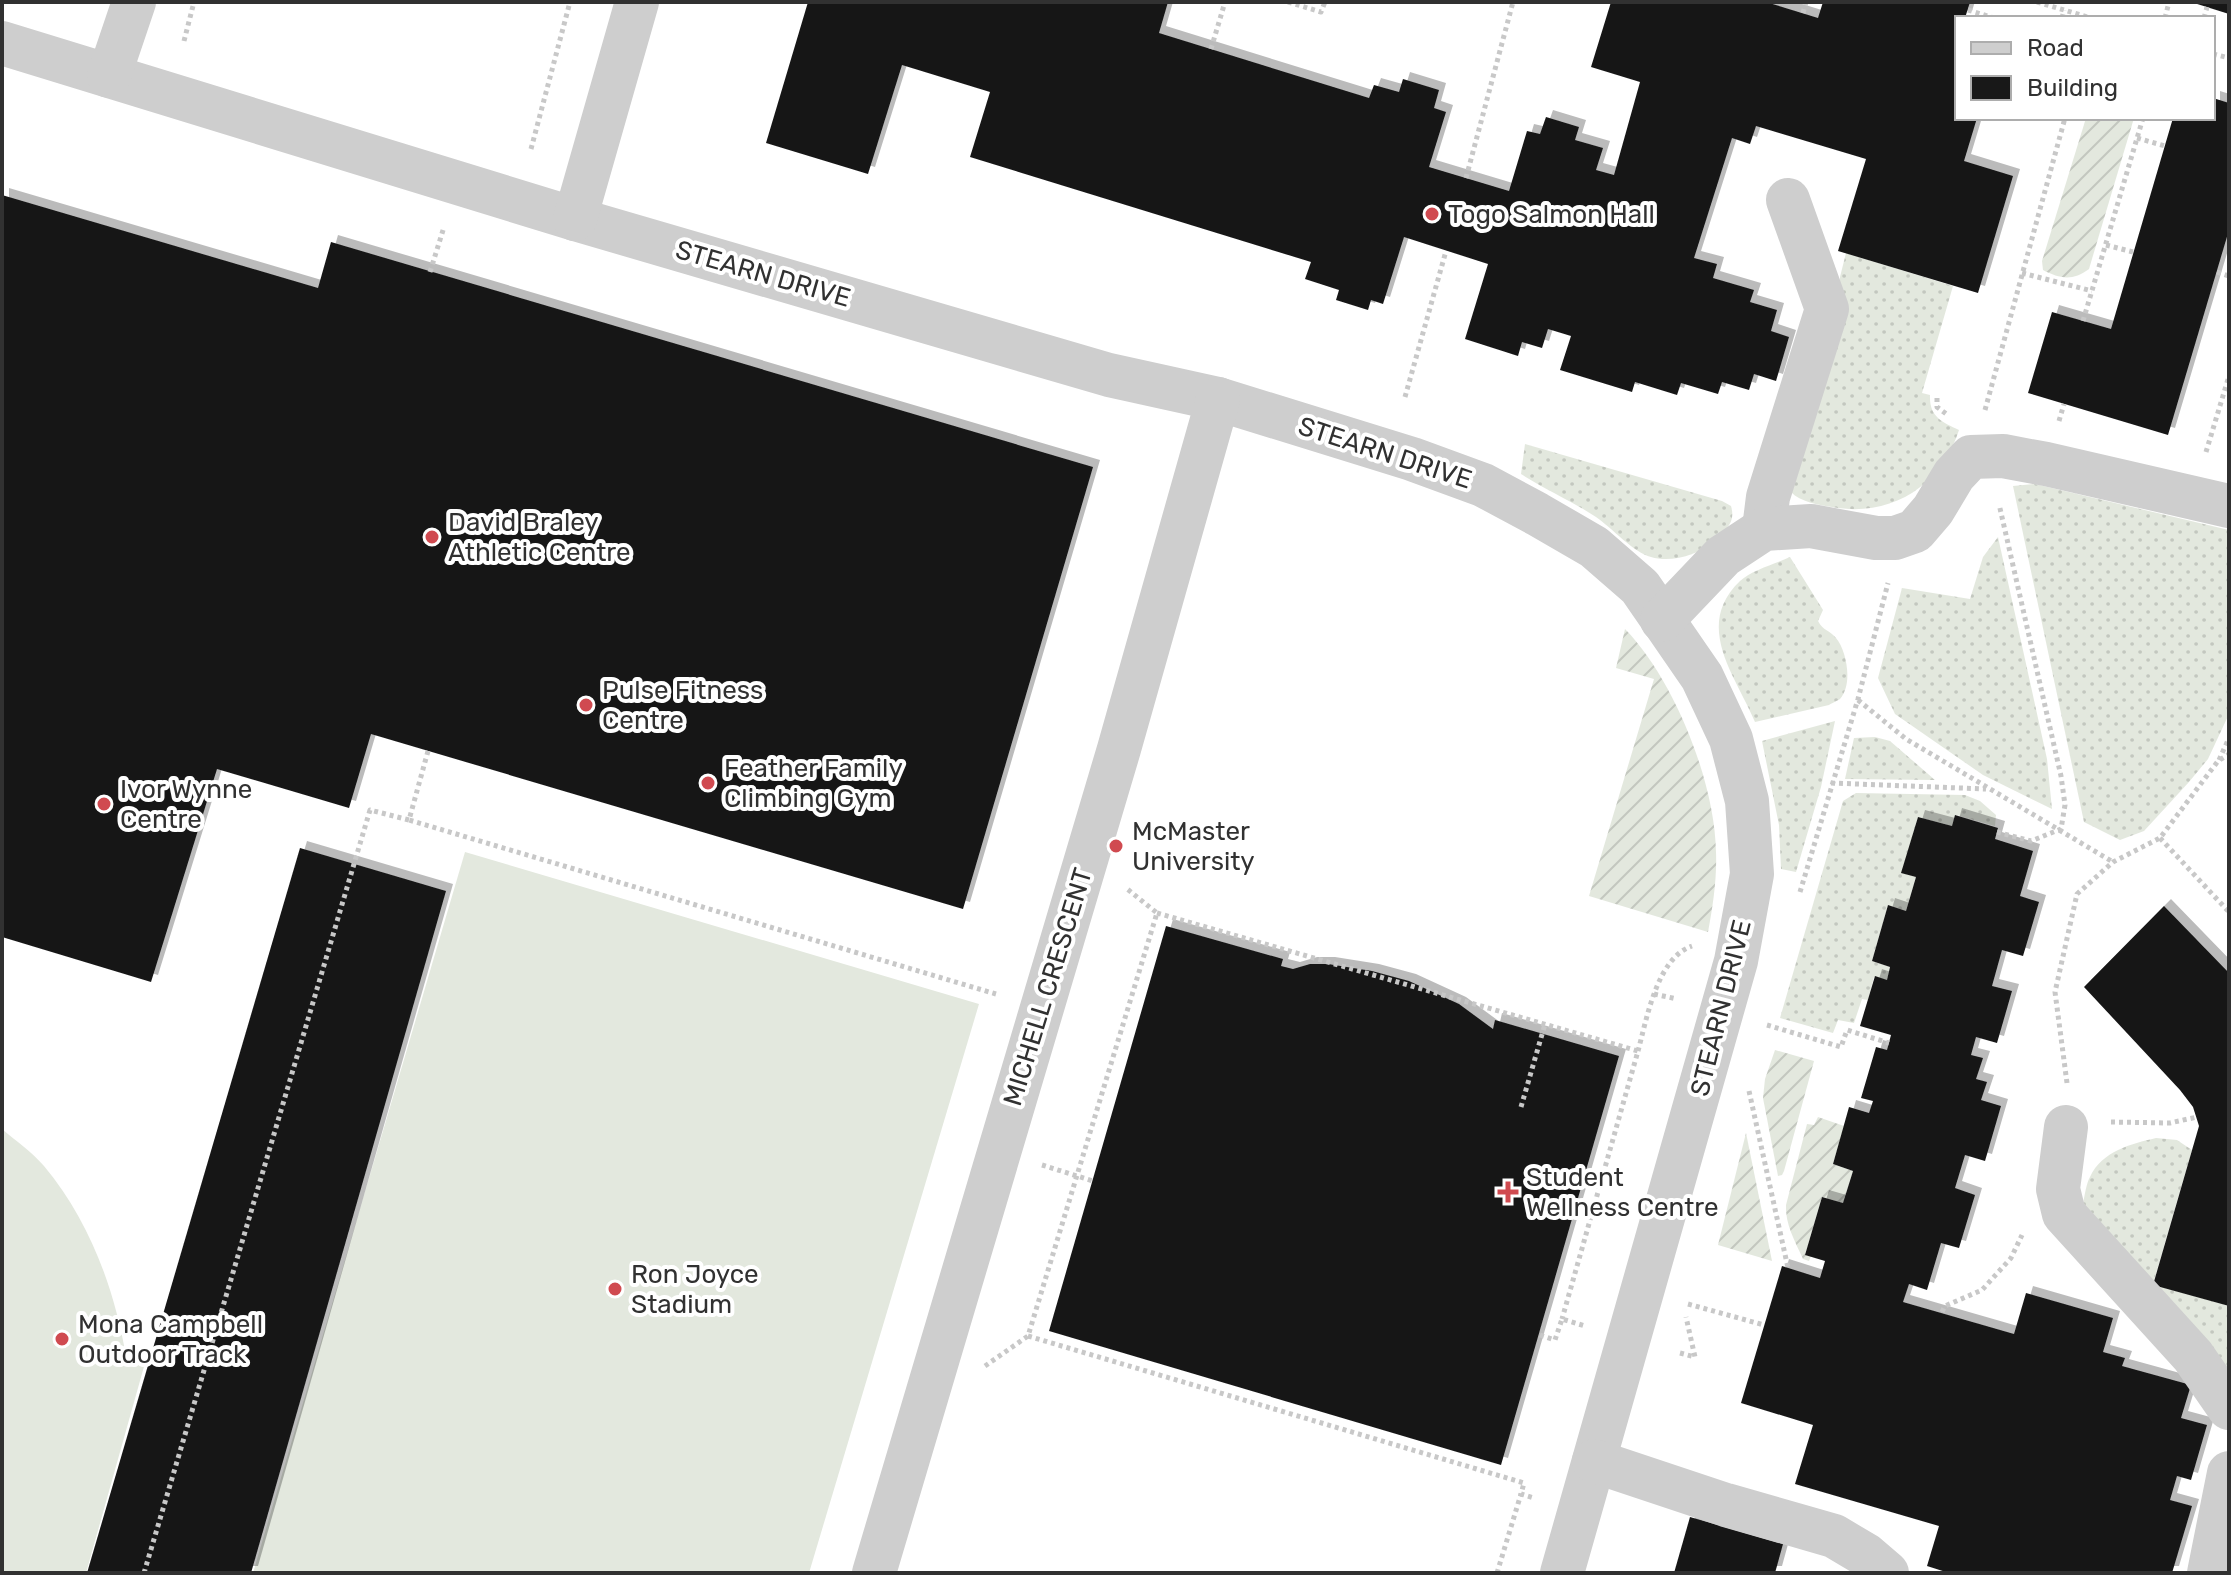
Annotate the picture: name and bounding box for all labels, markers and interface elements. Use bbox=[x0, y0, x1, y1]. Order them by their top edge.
legend bbox=[1955, 16, 2215, 120]
text: Road bbox=[2027, 34, 2084, 62]
text: Building bbox=[2027, 74, 2118, 102]
place label: Togo Salmon Hall bbox=[1448, 199, 1655, 230]
marker: Togo Salmon Hall bbox=[1423, 205, 1441, 223]
street label: STEARN DRIVE bbox=[672, 234, 854, 314]
street label: STEARN DRIVE bbox=[1294, 410, 1476, 496]
place label: David Braley Athletic Centre bbox=[448, 507, 631, 568]
marker: David Braley Athletic Centre bbox=[423, 528, 441, 546]
place label: Pulse Fitness Centre bbox=[602, 675, 763, 736]
marker: Pulse Fitness Centre bbox=[577, 696, 595, 714]
place label: Feather Family Climbing Gym bbox=[724, 753, 903, 814]
place label: Ivor Wynne Centre bbox=[120, 774, 252, 835]
marker: Feather Family Climbing Gym bbox=[699, 774, 717, 792]
marker: Ivor Wynne Centre bbox=[95, 795, 113, 813]
place label: McMaster University bbox=[1132, 816, 1255, 877]
marker: McMaster University bbox=[1107, 837, 1125, 855]
street label: MICHELL CRESCENT bbox=[997, 864, 1099, 1110]
street label: STEARN DRIVE bbox=[1684, 917, 1758, 1099]
place label: Student Wellness Centre bbox=[1526, 1162, 1718, 1223]
marker: Student Wellness Centre bbox=[1497, 1181, 1519, 1203]
place label: Ron Joyce Stadium bbox=[631, 1259, 759, 1320]
marker: Ron Joyce Stadium bbox=[606, 1280, 624, 1298]
place label: Mona Campbell Outdoor Track bbox=[78, 1309, 263, 1370]
marker: Mona Campbell Outdoor Track bbox=[53, 1330, 71, 1348]

